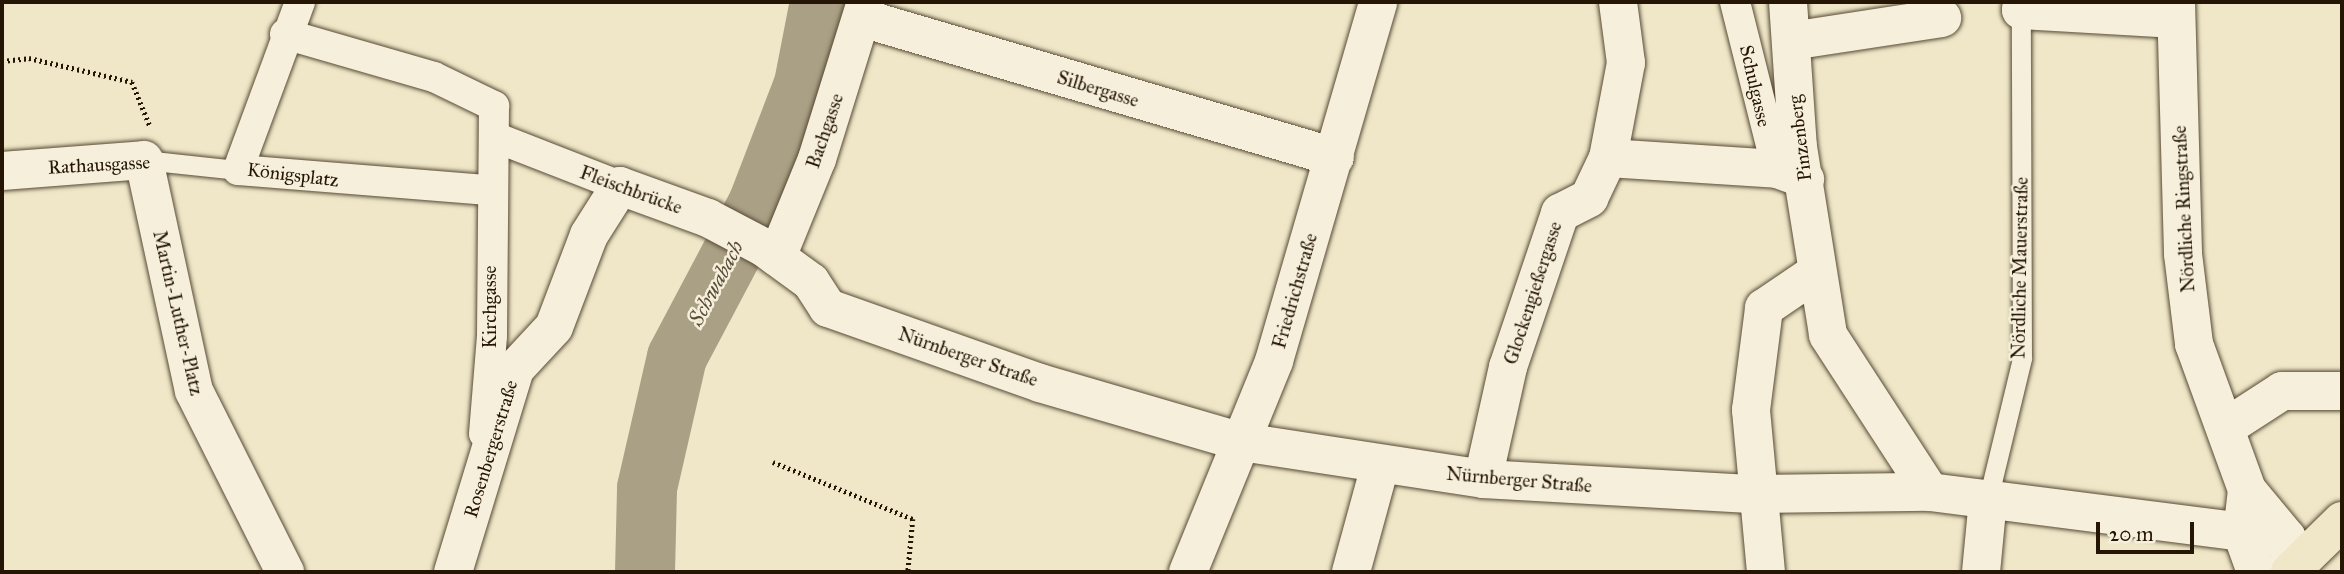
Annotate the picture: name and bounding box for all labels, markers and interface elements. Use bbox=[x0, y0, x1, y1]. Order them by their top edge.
street label: Schulgasse bbox=[1735, 43, 1775, 129]
street label: Silbergasse bbox=[1054, 66, 1142, 112]
street label: Bachgasse bbox=[802, 90, 848, 172]
street label: Pinzenberg bbox=[1783, 94, 1817, 182]
street label: Nördliche Ringstraße bbox=[2168, 125, 2200, 293]
street label: Rathausgasse bbox=[47, 151, 151, 179]
street label: Königsplatz bbox=[246, 158, 340, 192]
street label: Fleischbrücke bbox=[577, 161, 685, 219]
street label: Nördliche Mauerstraße bbox=[2007, 177, 2033, 359]
street label: Glockengießergasse bbox=[1499, 219, 1567, 367]
street label: Martin-Luther-Platz bbox=[148, 228, 208, 398]
street label: Friedrichstraße bbox=[1268, 231, 1322, 351]
water label: Schwabach bbox=[683, 236, 749, 330]
street label: Kirchgasse bbox=[479, 266, 501, 348]
street label: Nürnberger Straße bbox=[895, 322, 1041, 392]
street label: Rosenbergerstraße bbox=[459, 377, 523, 521]
street label: Nürnberger Straße bbox=[1445, 462, 1593, 498]
scale bar bbox=[2099, 508, 2197, 552]
text: 20 m bbox=[2109, 521, 2154, 547]

